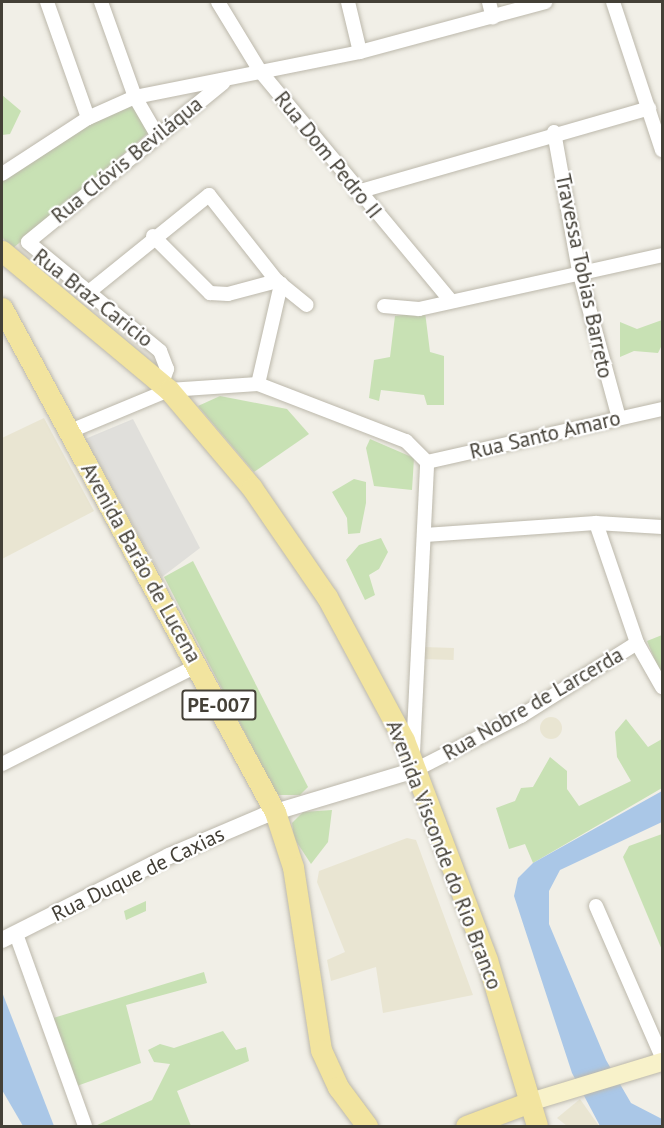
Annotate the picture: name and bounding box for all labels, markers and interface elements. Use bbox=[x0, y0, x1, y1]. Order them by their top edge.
street label: Rua Dom Pedro II bbox=[269, 86, 387, 224]
street label: Rua Clóvis Beviláqua bbox=[47, 91, 207, 229]
street label: Travessa Tobias Barreto bbox=[550, 171, 618, 381]
street label: Rua Braz Caricio bbox=[28, 243, 158, 353]
street label: Rua Santo Amaro bbox=[467, 405, 623, 465]
street label: Avenida Barão de Lucena bbox=[76, 459, 206, 667]
street label: Rua Nobre de Larcerda bbox=[438, 642, 628, 766]
road number: PE-007 bbox=[180, 688, 258, 722]
street label: Avenida Visconde do Rio Branco bbox=[381, 717, 507, 993]
street label: Rua Duque de Caxias bbox=[48, 821, 228, 927]

